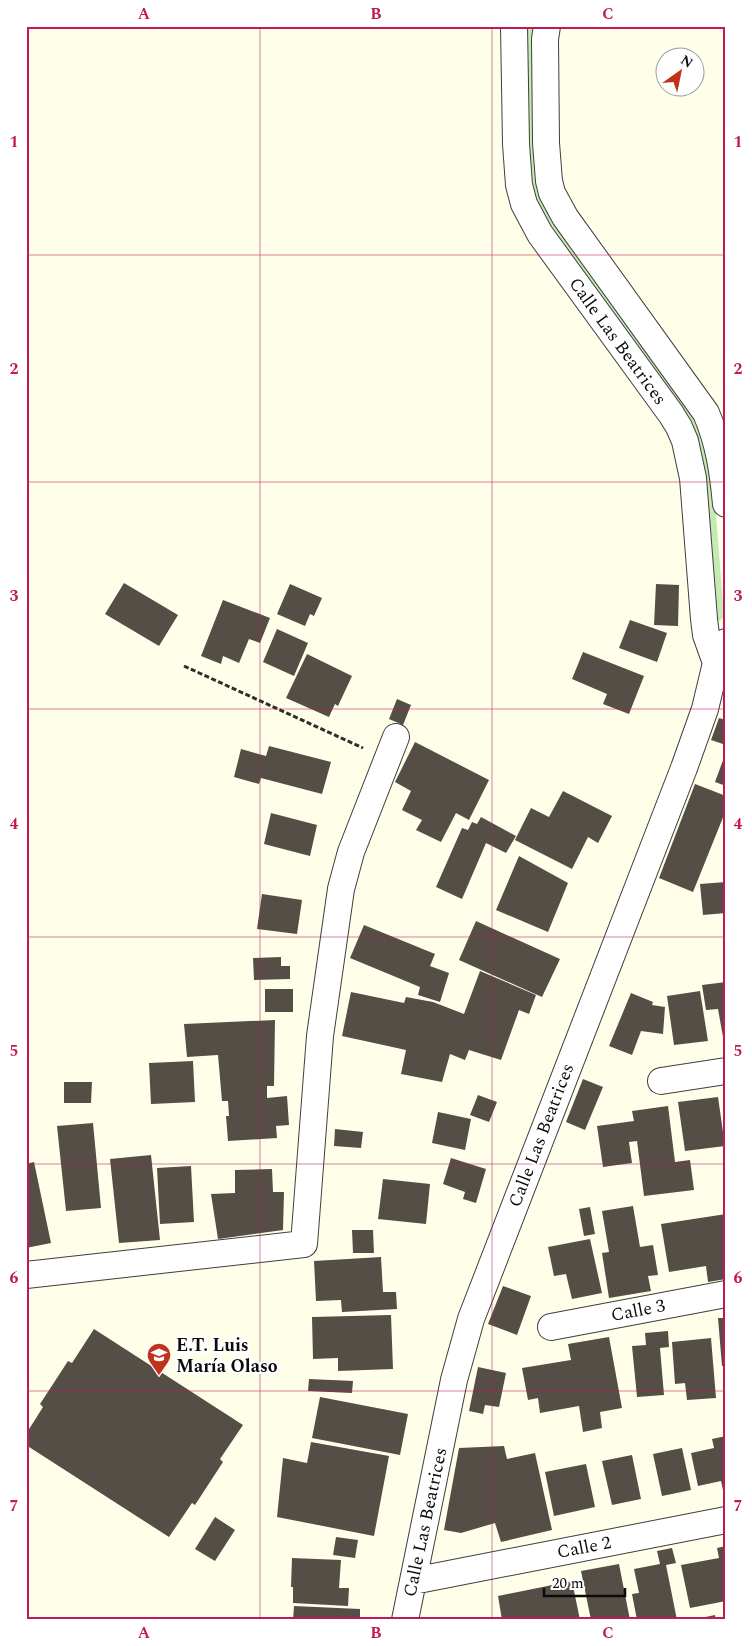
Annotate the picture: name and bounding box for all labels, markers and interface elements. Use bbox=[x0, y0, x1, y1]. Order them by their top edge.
text: A bbox=[138, 2, 151, 26]
text: B bbox=[370, 2, 382, 26]
text: C bbox=[602, 2, 614, 26]
north arrow bbox=[654, 48, 704, 98]
text: N bbox=[676, 50, 697, 73]
text: 1 bbox=[10, 130, 18, 154]
text: 1 bbox=[734, 130, 742, 154]
street label: Calle Las Beatrices bbox=[562, 272, 673, 411]
text: 2 bbox=[10, 357, 19, 381]
text: 2 bbox=[734, 357, 743, 381]
text: 3 bbox=[10, 584, 19, 608]
text: 3 bbox=[734, 584, 743, 608]
text: 4 bbox=[10, 812, 19, 836]
text: 4 bbox=[734, 812, 743, 836]
text: 5 bbox=[10, 1039, 18, 1063]
text: 5 bbox=[734, 1039, 742, 1063]
street label: Calle Las Beatrices bbox=[502, 1059, 581, 1211]
text: 6 bbox=[10, 1266, 19, 1290]
text: 6 bbox=[734, 1266, 743, 1290]
street label: Calle 3 bbox=[609, 1292, 667, 1329]
place label: E.T. Luis María Olaso bbox=[176, 1332, 278, 1380]
school or university icon: E.T. Luis María Olaso bbox=[146, 1342, 172, 1376]
street label: Calle Las Beatrices bbox=[396, 1445, 455, 1599]
text: 7 bbox=[10, 1494, 19, 1518]
text: 7 bbox=[734, 1494, 743, 1518]
street label: Calle 2 bbox=[555, 1529, 613, 1566]
scale bar bbox=[544, 1566, 626, 1598]
text: 20 m bbox=[552, 1572, 584, 1595]
text: A bbox=[138, 1621, 151, 1645]
text: B bbox=[370, 1621, 382, 1645]
text: C bbox=[602, 1621, 614, 1645]

